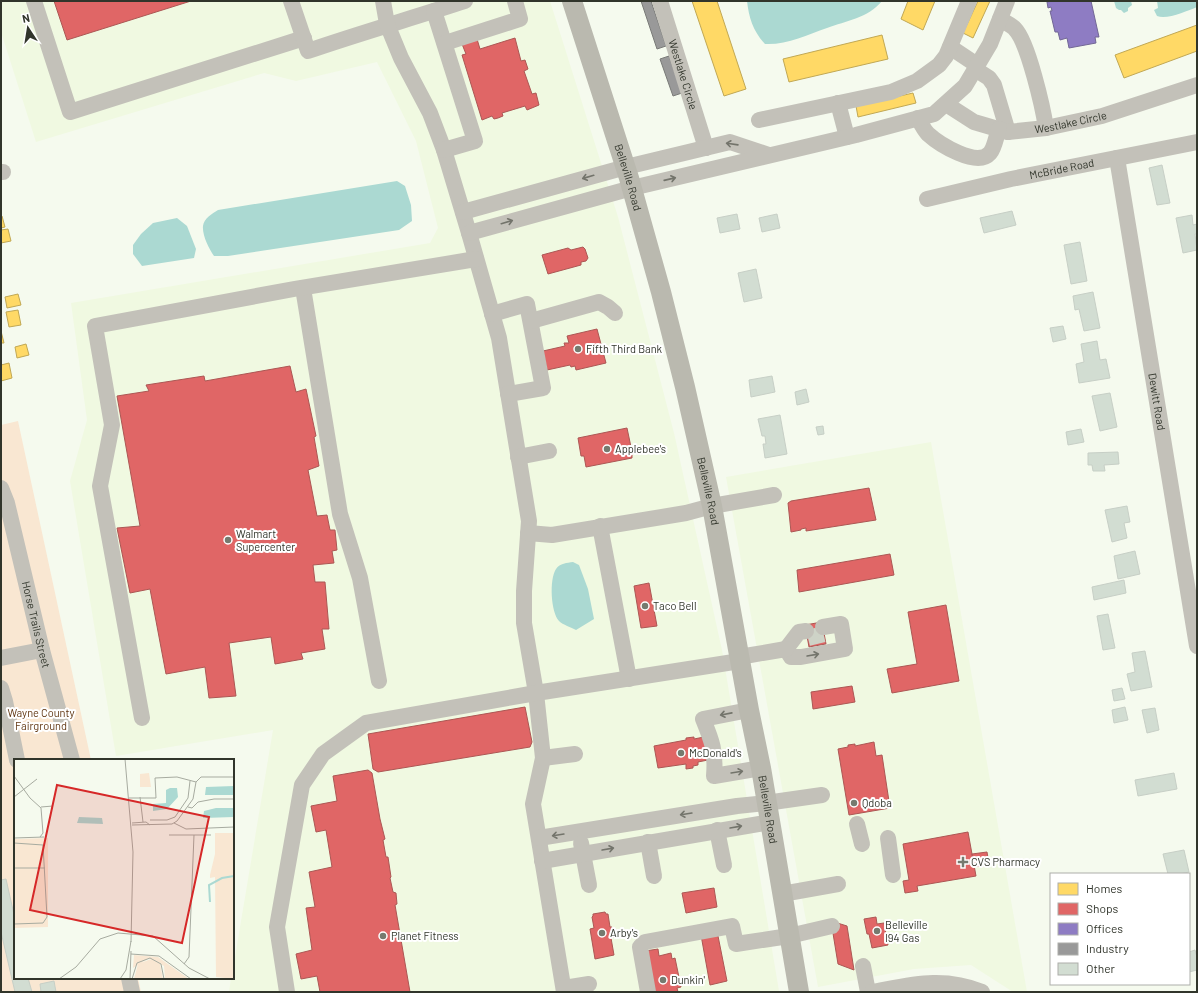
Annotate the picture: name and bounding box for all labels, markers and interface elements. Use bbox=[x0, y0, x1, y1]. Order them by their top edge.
north arrow bbox=[8, 8, 48, 48]
text: N bbox=[21, 11, 31, 25]
street label: Westlake Circle bbox=[666, 37, 701, 111]
street label: Westlake Circle bbox=[1034, 108, 1108, 135]
one-way arrow bbox=[726, 140, 739, 148]
street label: Belleville Road bbox=[612, 142, 645, 212]
street label: McBride Road bbox=[1028, 156, 1095, 181]
one-way arrow bbox=[582, 174, 595, 182]
one-way arrow bbox=[663, 175, 676, 183]
one-way arrow bbox=[500, 218, 513, 225]
place label: Fifth Third Bank bbox=[586, 342, 663, 355]
marker: Fifth Third Bank bbox=[573, 344, 583, 354]
street label: Dewitt Road bbox=[1146, 372, 1169, 431]
place label: Applebee's bbox=[615, 442, 666, 455]
marker: Applebee's bbox=[602, 444, 612, 454]
street label: Belleville Road bbox=[695, 456, 722, 526]
place label: Walmart Supercenter bbox=[236, 527, 295, 553]
marker: Walmart Supercenter bbox=[223, 535, 233, 545]
street label: Horse Trails Street bbox=[20, 580, 54, 669]
place label: Taco Bell bbox=[653, 599, 696, 612]
marker: Taco Bell bbox=[640, 601, 650, 611]
one-way arrow bbox=[806, 651, 819, 659]
park label: Wayne County Fairground bbox=[7, 706, 75, 732]
one-way arrow bbox=[720, 711, 733, 719]
place label: McDonald's bbox=[689, 746, 742, 759]
marker: McDonald's bbox=[676, 748, 686, 758]
inset map bbox=[14, 759, 234, 979]
one-way arrow bbox=[730, 768, 743, 776]
street label: Belleville Road bbox=[756, 774, 781, 845]
place label: Qdoba bbox=[862, 796, 892, 809]
marker: Qdoba bbox=[849, 798, 859, 808]
one-way arrow bbox=[680, 811, 693, 819]
one-way arrow bbox=[729, 823, 742, 831]
one-way arrow bbox=[552, 831, 565, 839]
one-way arrow bbox=[601, 845, 614, 853]
place label: CVS Pharmacy bbox=[971, 855, 1040, 868]
marker: CVS Pharmacy bbox=[958, 857, 968, 867]
legend bbox=[1050, 873, 1190, 985]
text: Homes bbox=[1086, 881, 1123, 895]
text: Shops bbox=[1086, 901, 1119, 915]
place label: Belleville I94 Gas bbox=[885, 918, 928, 944]
text: Offices bbox=[1086, 921, 1123, 935]
place label: Arby's bbox=[610, 926, 638, 939]
marker: Belleville I94 Gas bbox=[872, 926, 882, 936]
marker: Arby's bbox=[597, 928, 607, 938]
place label: Planet Fitness bbox=[391, 929, 459, 942]
marker: Planet Fitness bbox=[378, 931, 388, 941]
text: Industry bbox=[1086, 941, 1129, 955]
text: Other bbox=[1086, 961, 1116, 975]
place label: Dunkin' bbox=[671, 973, 705, 986]
marker: Dunkin' bbox=[658, 975, 668, 985]

